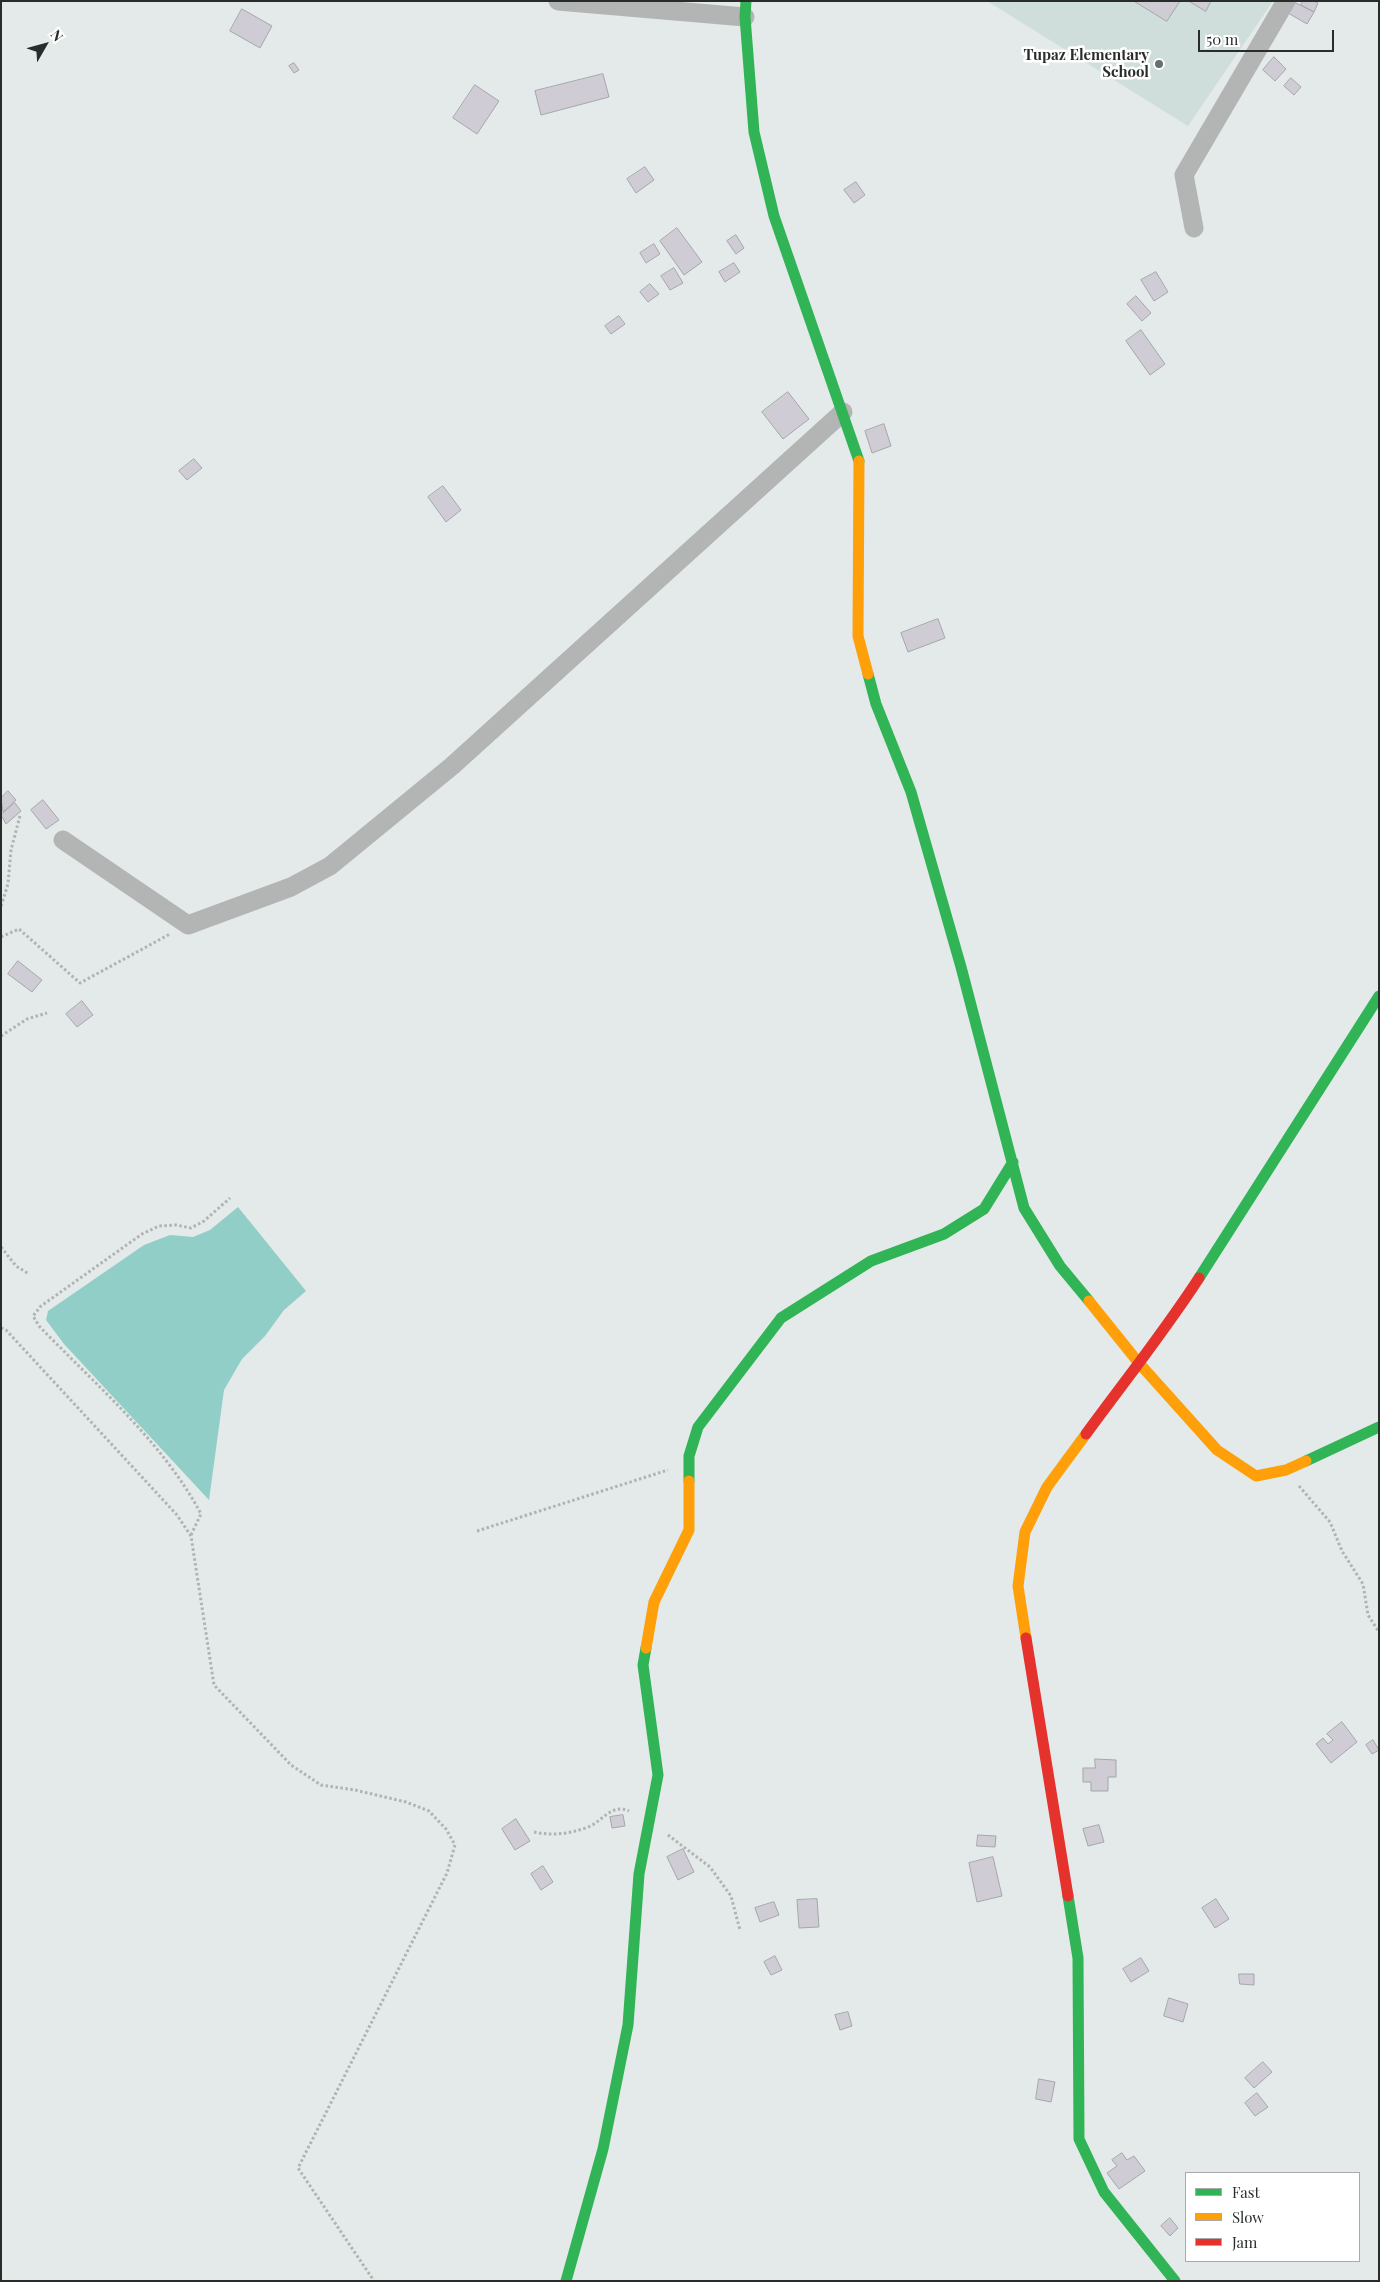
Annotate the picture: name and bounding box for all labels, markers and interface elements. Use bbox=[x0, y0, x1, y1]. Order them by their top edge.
north arrow bbox=[20, 20, 70, 70]
scale bar bbox=[1200, 20, 1336, 52]
text: N bbox=[47, 26, 68, 45]
text: 50 m bbox=[1206, 29, 1238, 49]
place label: Tupaz Elementary School bbox=[1024, 46, 1149, 81]
marker: Tupaz Elementary School bbox=[1153, 58, 1165, 70]
legend bbox=[1185, 2172, 1360, 2262]
text: Fast bbox=[1232, 2182, 1260, 2202]
text: Slow bbox=[1232, 2207, 1264, 2227]
text: Jam bbox=[1232, 2232, 1257, 2252]

